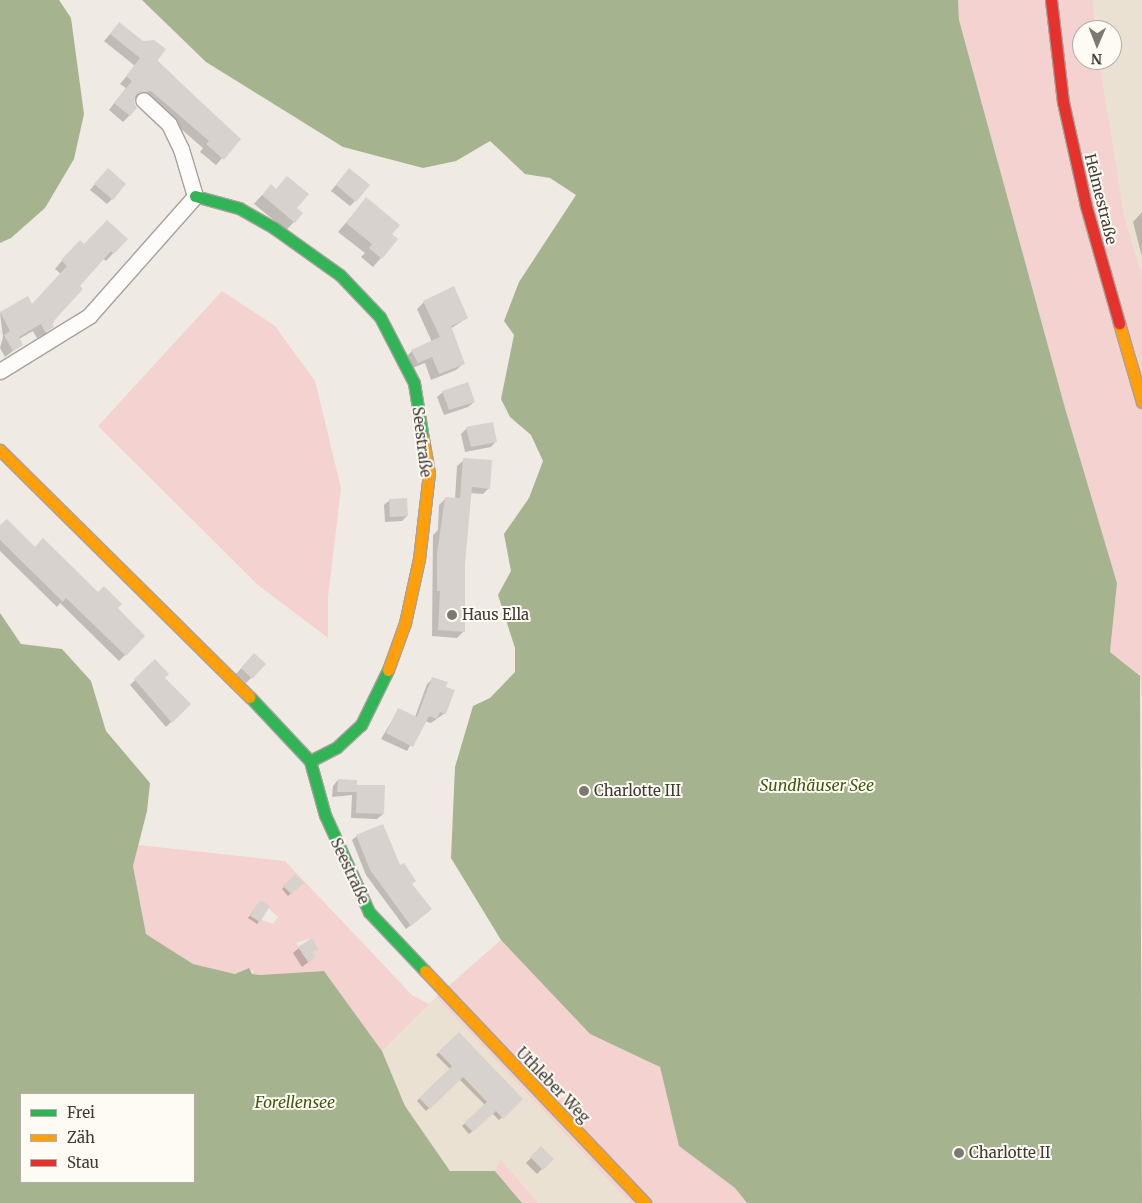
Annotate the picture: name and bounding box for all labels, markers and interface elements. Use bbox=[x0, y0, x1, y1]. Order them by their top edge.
north arrow bbox=[1072, 20, 1122, 70]
text: N bbox=[1091, 50, 1102, 68]
street label: Helmestraße bbox=[1081, 152, 1121, 246]
street label: Seestraße bbox=[409, 406, 435, 478]
place label: Haus Ella bbox=[462, 606, 529, 624]
marker: Haus Ella bbox=[446, 609, 458, 621]
water label: Sundhäuser See bbox=[760, 775, 874, 795]
place label: Charlotte III bbox=[594, 782, 681, 800]
marker: Charlotte III bbox=[578, 785, 590, 797]
street label: Seestraße bbox=[327, 835, 373, 907]
street label: Uthleber Weg bbox=[513, 1044, 593, 1126]
water label: Forellensee bbox=[255, 1092, 335, 1112]
legend bbox=[20, 1093, 195, 1183]
text: Frei bbox=[67, 1103, 95, 1122]
text: Zäh bbox=[67, 1128, 95, 1147]
place label: Charlotte II bbox=[969, 1144, 1051, 1162]
marker: Charlotte II bbox=[953, 1147, 965, 1159]
text: Stau bbox=[67, 1153, 99, 1172]

